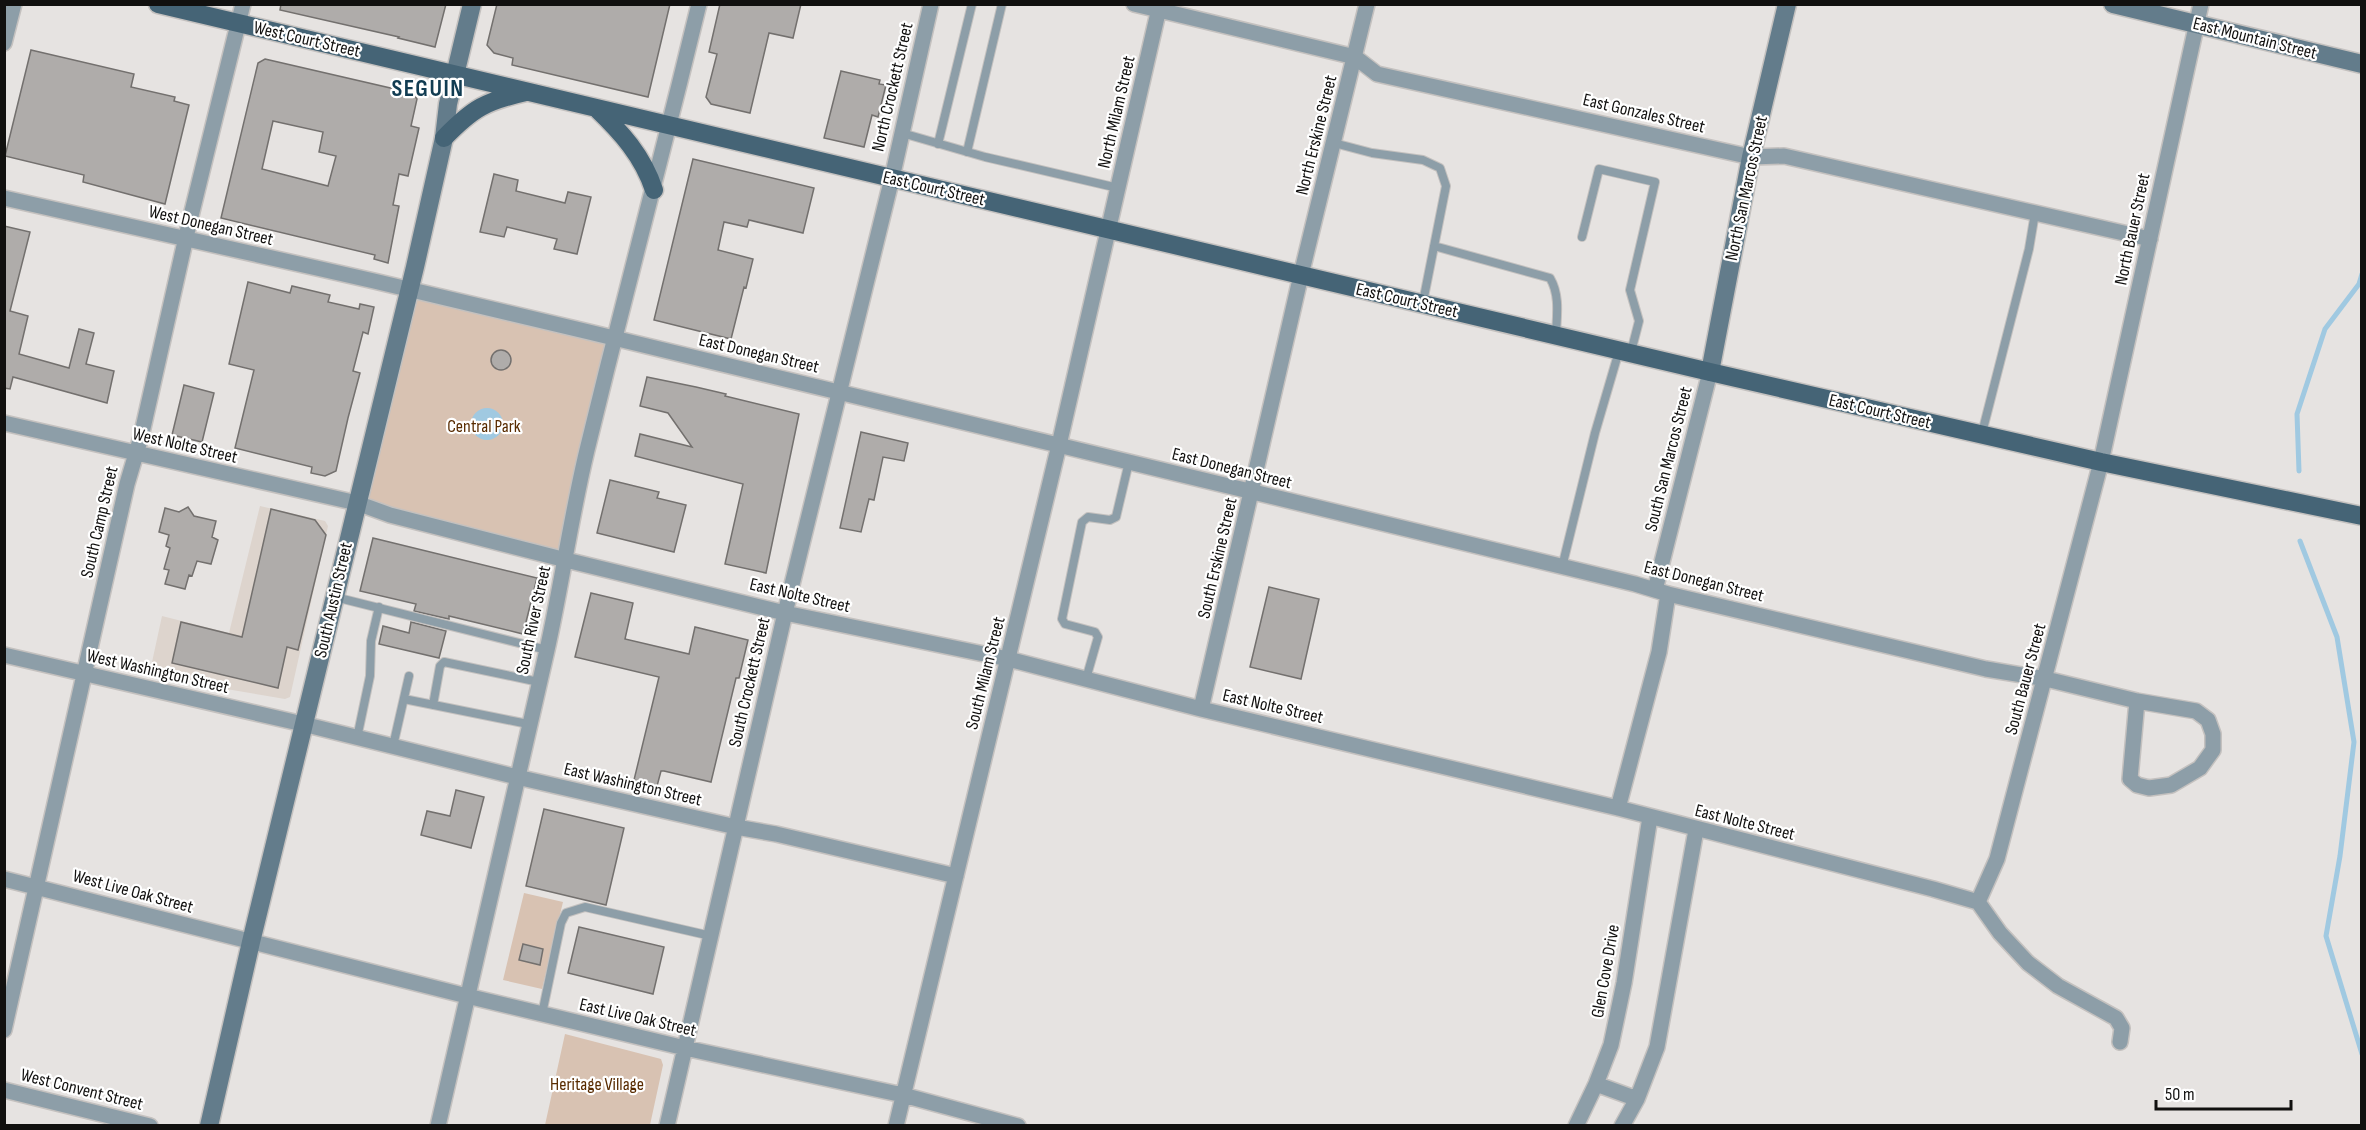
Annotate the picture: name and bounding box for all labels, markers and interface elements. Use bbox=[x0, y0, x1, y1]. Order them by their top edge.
street label: East Mountain Street bbox=[2191, 13, 2319, 64]
street label: West Court Street bbox=[252, 17, 363, 62]
street label: North Crockett Street bbox=[867, 20, 918, 154]
street label: North Milam Street bbox=[1093, 53, 1140, 170]
street label: North Erskine Street bbox=[1291, 72, 1342, 197]
district label: SEGUIN bbox=[391, 74, 465, 103]
street label: East Gonzales Street bbox=[1581, 89, 1707, 138]
street label: North San Marcos Street bbox=[1721, 113, 1772, 263]
street label: East Court Street bbox=[881, 167, 987, 211]
street label: North Bauer Street bbox=[2110, 171, 2155, 287]
street label: West Donegan Street bbox=[147, 201, 276, 250]
street label: East Court Street bbox=[1354, 279, 1460, 323]
street label: East Donegan Street bbox=[697, 329, 821, 378]
street label: South San Marcos Street bbox=[1640, 384, 1697, 534]
street label: East Court Street bbox=[1827, 390, 1933, 434]
park label: Central Park bbox=[447, 416, 521, 437]
street label: West Nolte Street bbox=[130, 423, 240, 468]
street label: East Donegan Street bbox=[1170, 443, 1294, 494]
street label: South Camp Street bbox=[76, 464, 123, 580]
street label: South Erskine Street bbox=[1193, 495, 1242, 621]
street label: South Austin Street bbox=[310, 540, 357, 660]
street label: East Donegan Street bbox=[1642, 556, 1766, 607]
street label: South River Street bbox=[512, 563, 555, 676]
street label: East Nolte Street bbox=[748, 574, 853, 617]
street label: South Milam Street bbox=[961, 614, 1010, 732]
street label: South Crockett Street bbox=[724, 615, 775, 749]
street label: South Bauer Street bbox=[2001, 621, 2051, 737]
street label: West Washington Street bbox=[85, 645, 232, 698]
street label: East Nolte Street bbox=[1221, 685, 1326, 728]
street label: East Washington Street bbox=[562, 758, 704, 811]
street label: East Nolte Street bbox=[1693, 800, 1798, 845]
street label: West Live Oak Street bbox=[70, 865, 196, 918]
street label: Glen Cove Drive bbox=[1587, 923, 1624, 1019]
street label: East Live Oak Street bbox=[577, 994, 699, 1041]
street label: West Convent Street bbox=[19, 1064, 146, 1115]
scale bar bbox=[2156, 1073, 2291, 1111]
park label: Heritage Village bbox=[550, 1074, 644, 1095]
text: 50 m bbox=[2165, 1084, 2195, 1105]

